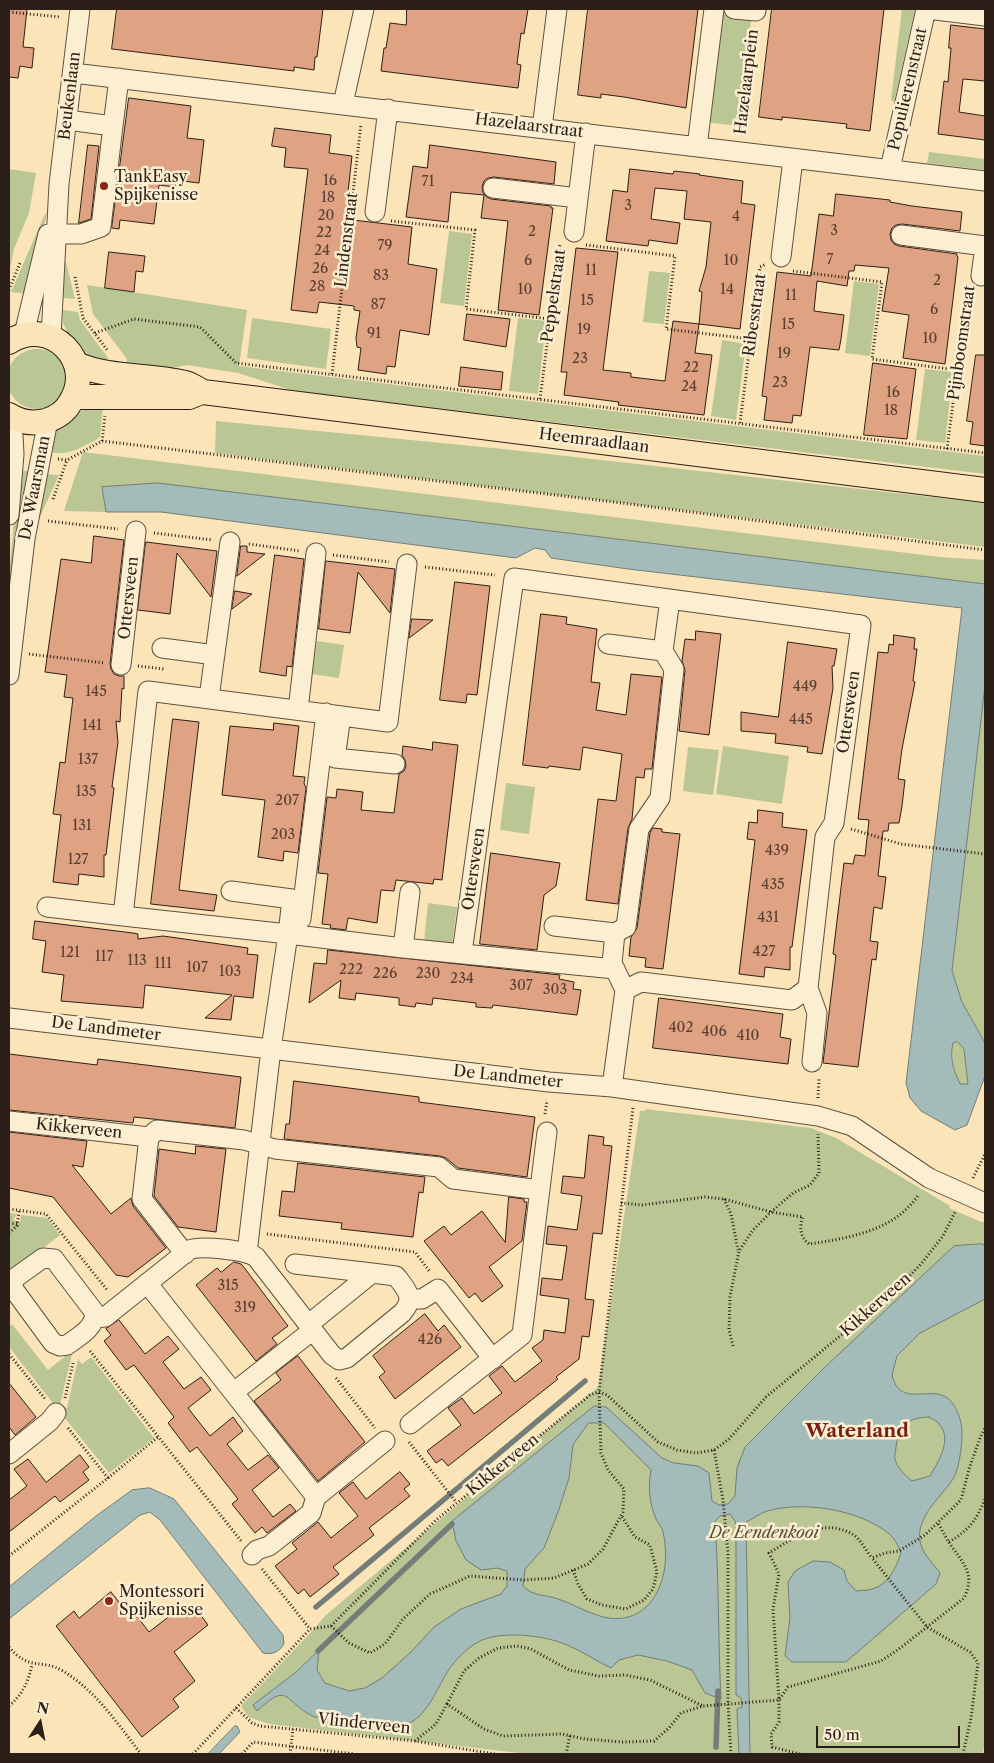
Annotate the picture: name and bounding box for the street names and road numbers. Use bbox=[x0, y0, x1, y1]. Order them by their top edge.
street label: Populierenstraat bbox=[885, 26, 931, 152]
street label: Hazelaarplein bbox=[731, 28, 763, 136]
street label: Beukenlaan bbox=[55, 51, 85, 141]
street label: Hazelaarstraat bbox=[474, 110, 584, 142]
street label: Lindenstraat bbox=[332, 191, 362, 289]
street label: Peppelstraat bbox=[538, 248, 570, 344]
street label: Ribesstraat bbox=[740, 272, 770, 358]
street label: Pijnboomstraat bbox=[944, 284, 980, 402]
street label: Heemraadlaan bbox=[538, 425, 650, 457]
street label: De Waarsman bbox=[15, 434, 55, 542]
street label: Ottersveen bbox=[115, 556, 143, 640]
street label: Ottersveen bbox=[834, 669, 864, 755]
street label: Ottersveen bbox=[459, 826, 489, 912]
street label: De Landmeter bbox=[50, 1013, 162, 1045]
street label: De Landmeter bbox=[452, 1062, 564, 1092]
street label: Kikkerveen bbox=[35, 1115, 123, 1143]
street label: Kikkerveen bbox=[837, 1269, 915, 1341]
street label: Kikkerveen bbox=[463, 1430, 543, 1500]
street label: Vlinderveen bbox=[317, 1710, 411, 1738]

